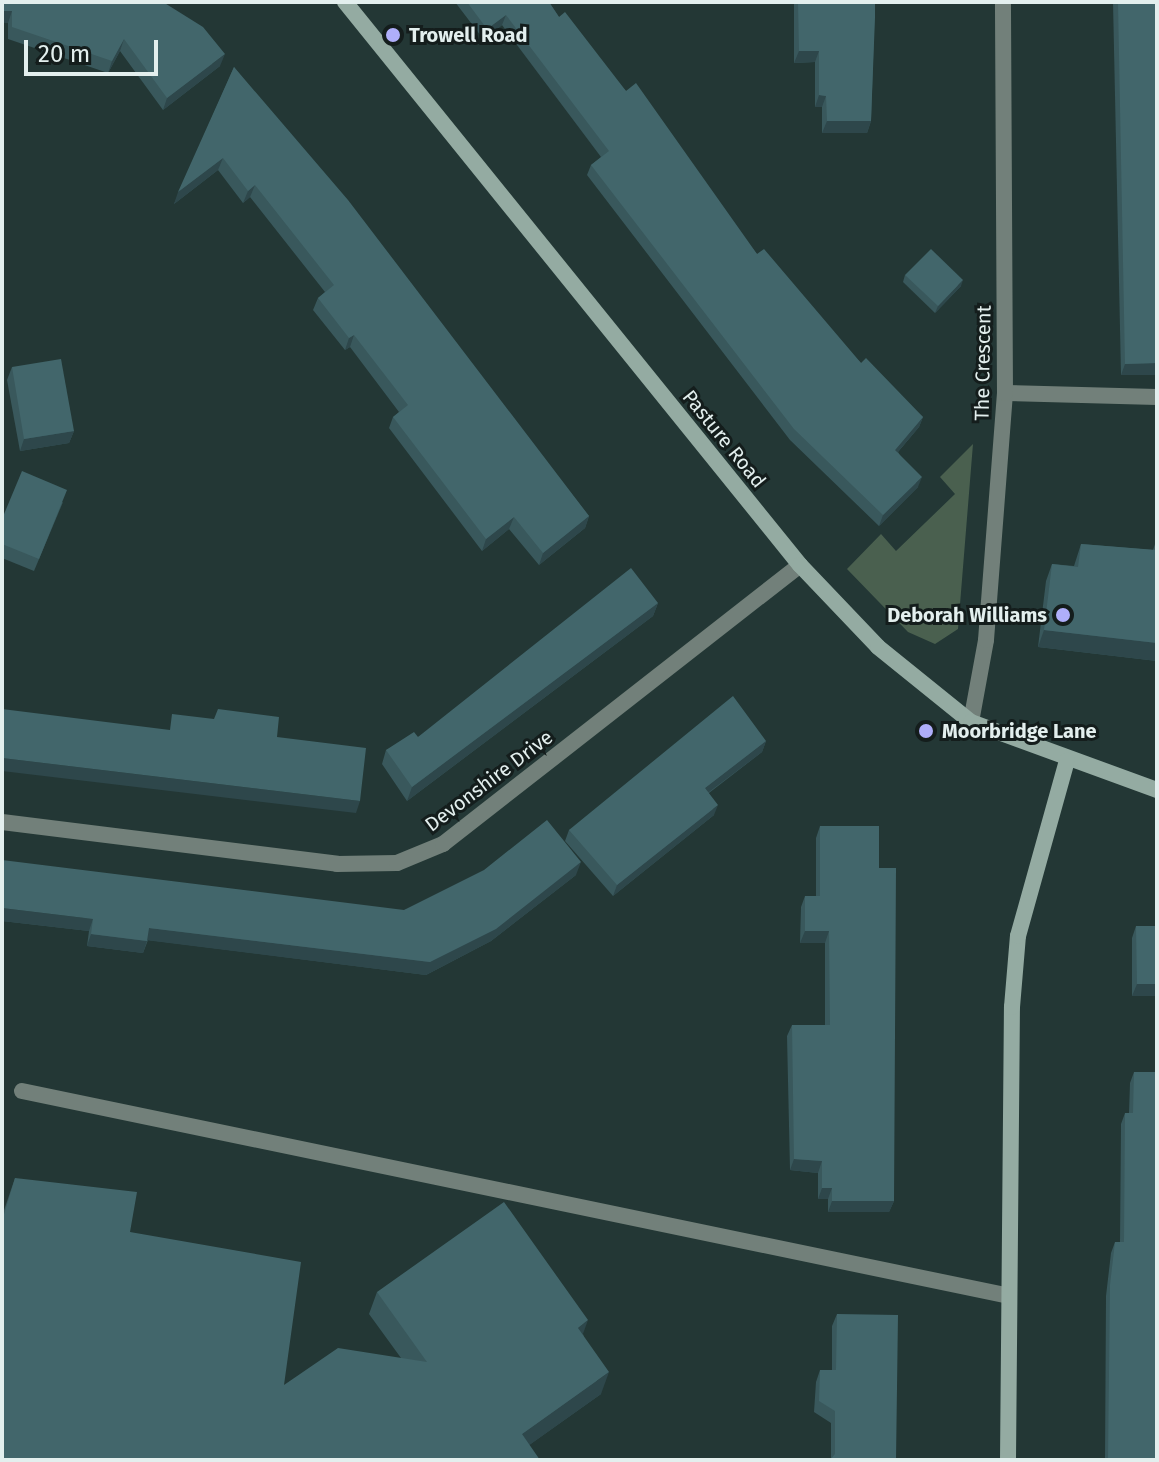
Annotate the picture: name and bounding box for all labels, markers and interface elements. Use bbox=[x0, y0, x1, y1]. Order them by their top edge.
place label: Trowell Road bbox=[409, 23, 527, 47]
scale bar bbox=[28, 24, 162, 74]
marker: Trowell Road bbox=[384, 26, 402, 44]
text: 20 m bbox=[38, 40, 90, 68]
street label: The Crescent bbox=[970, 305, 996, 421]
street label: Pasture Road bbox=[677, 385, 771, 493]
place label: Deborah Williams bbox=[887, 603, 1047, 627]
marker: Deborah Williams bbox=[1054, 606, 1072, 624]
place label: Moorbridge Lane bbox=[942, 719, 1097, 743]
marker: Moorbridge Lane bbox=[917, 722, 935, 740]
street label: Devonshire Drive bbox=[420, 725, 558, 837]

